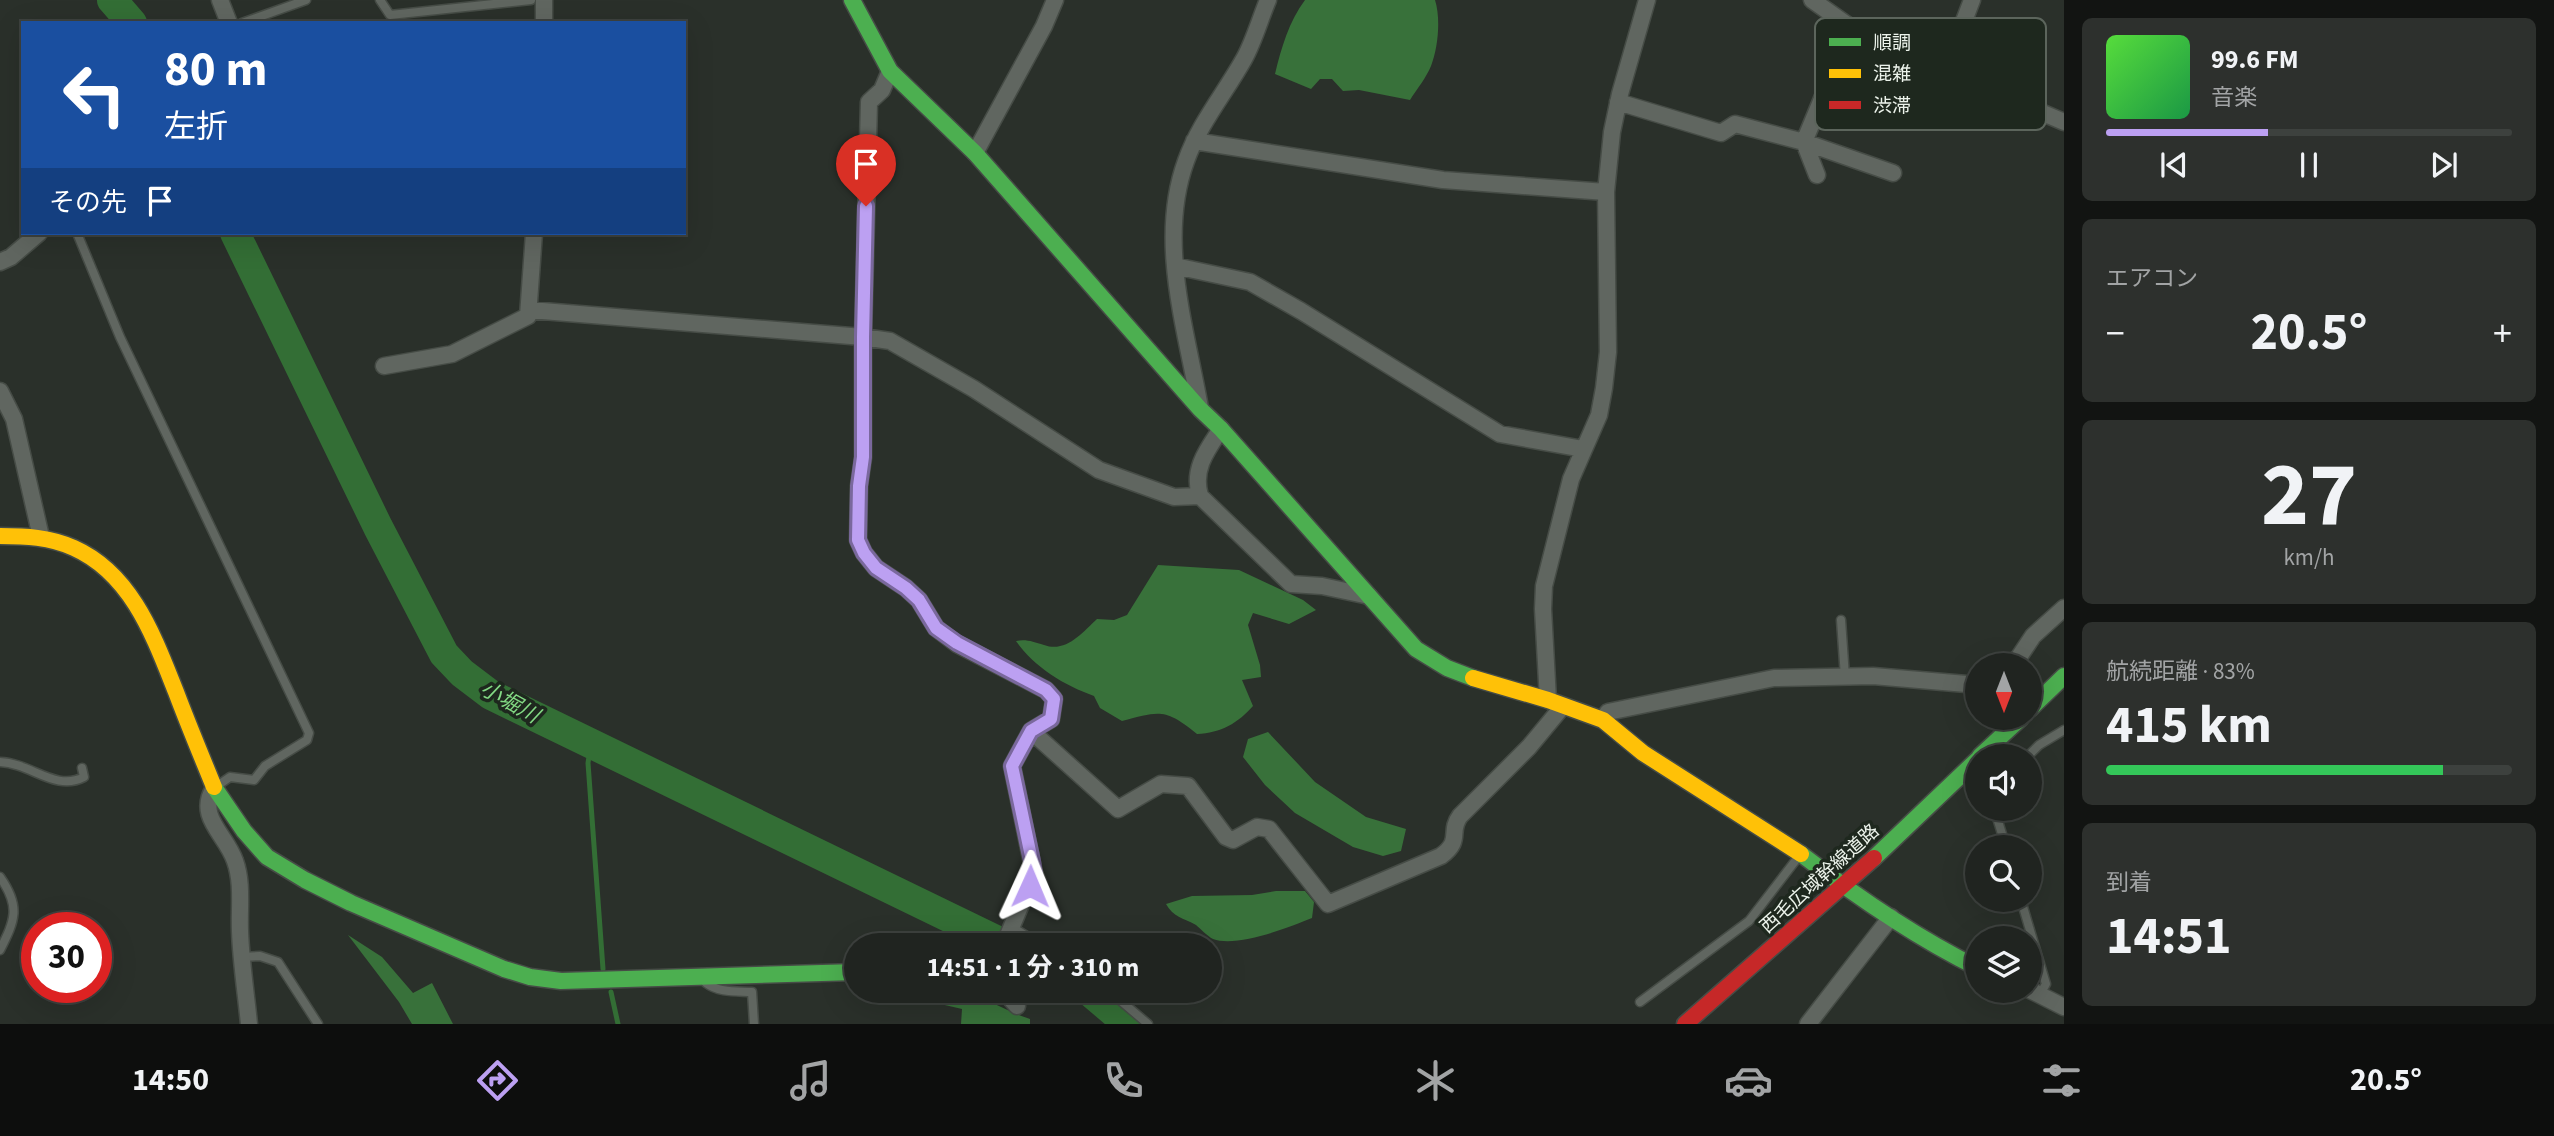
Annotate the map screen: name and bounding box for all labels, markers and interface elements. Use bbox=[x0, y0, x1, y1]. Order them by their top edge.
legend bbox=[1815, 18, 2046, 130]
text: 順調 bbox=[1873, 30, 1911, 57]
text: 80 m bbox=[164, 35, 268, 105]
text: 99.6 FM bbox=[2211, 41, 2299, 78]
icon: left bbox=[49, 49, 140, 140]
text: 混雑 bbox=[1873, 61, 1911, 88]
text: 音楽 bbox=[2211, 81, 2257, 114]
text: 渋滞 bbox=[1873, 93, 1911, 120]
text: 左折 bbox=[164, 104, 228, 150]
pin bbox=[836, 134, 896, 206]
icon: arrive bbox=[847, 145, 885, 183]
icon: previous bbox=[2155, 146, 2193, 184]
icon: pause bbox=[2290, 146, 2328, 184]
icon: next bbox=[2425, 146, 2463, 184]
icon: arrive bbox=[141, 182, 179, 220]
text: その先 bbox=[49, 184, 127, 221]
text: エアコン bbox=[2106, 262, 2198, 295]
text: 20.5° bbox=[2251, 296, 2367, 370]
text: − bbox=[2106, 307, 2125, 361]
text: + bbox=[2493, 307, 2512, 361]
text: 27 bbox=[2261, 431, 2357, 560]
text: km/h bbox=[2283, 541, 2335, 574]
north arrow bbox=[1965, 653, 2042, 730]
map controls bbox=[1965, 653, 2042, 1003]
text: 航続距離 · 83% bbox=[2106, 655, 2255, 688]
water label: 小堀川 bbox=[475, 674, 547, 731]
text: 415 km bbox=[2106, 689, 2272, 763]
button: sound bbox=[1965, 744, 2042, 821]
street label: 西毛広域幹線道路 bbox=[1754, 818, 1886, 940]
button: search bbox=[1965, 835, 2042, 912]
position arrow bbox=[993, 849, 1067, 923]
text: 到着 bbox=[2106, 866, 2152, 899]
text: 14:51 bbox=[2106, 900, 2231, 974]
speed limit sign: 30 bbox=[21, 912, 112, 1003]
button: layers bbox=[1965, 926, 2042, 1003]
text: 14:51 · 1 分 · 310 m bbox=[927, 949, 1139, 986]
icon: directions bbox=[473, 1056, 522, 1105]
icon: music bbox=[786, 1056, 835, 1105]
icon: phone bbox=[1099, 1056, 1148, 1105]
icon: climate bbox=[1411, 1056, 1460, 1105]
icon: car bbox=[1724, 1056, 1773, 1105]
icon: filters bbox=[2037, 1056, 2086, 1105]
text: 14:50 bbox=[132, 1057, 209, 1103]
text: 20.5° bbox=[2350, 1057, 2422, 1103]

